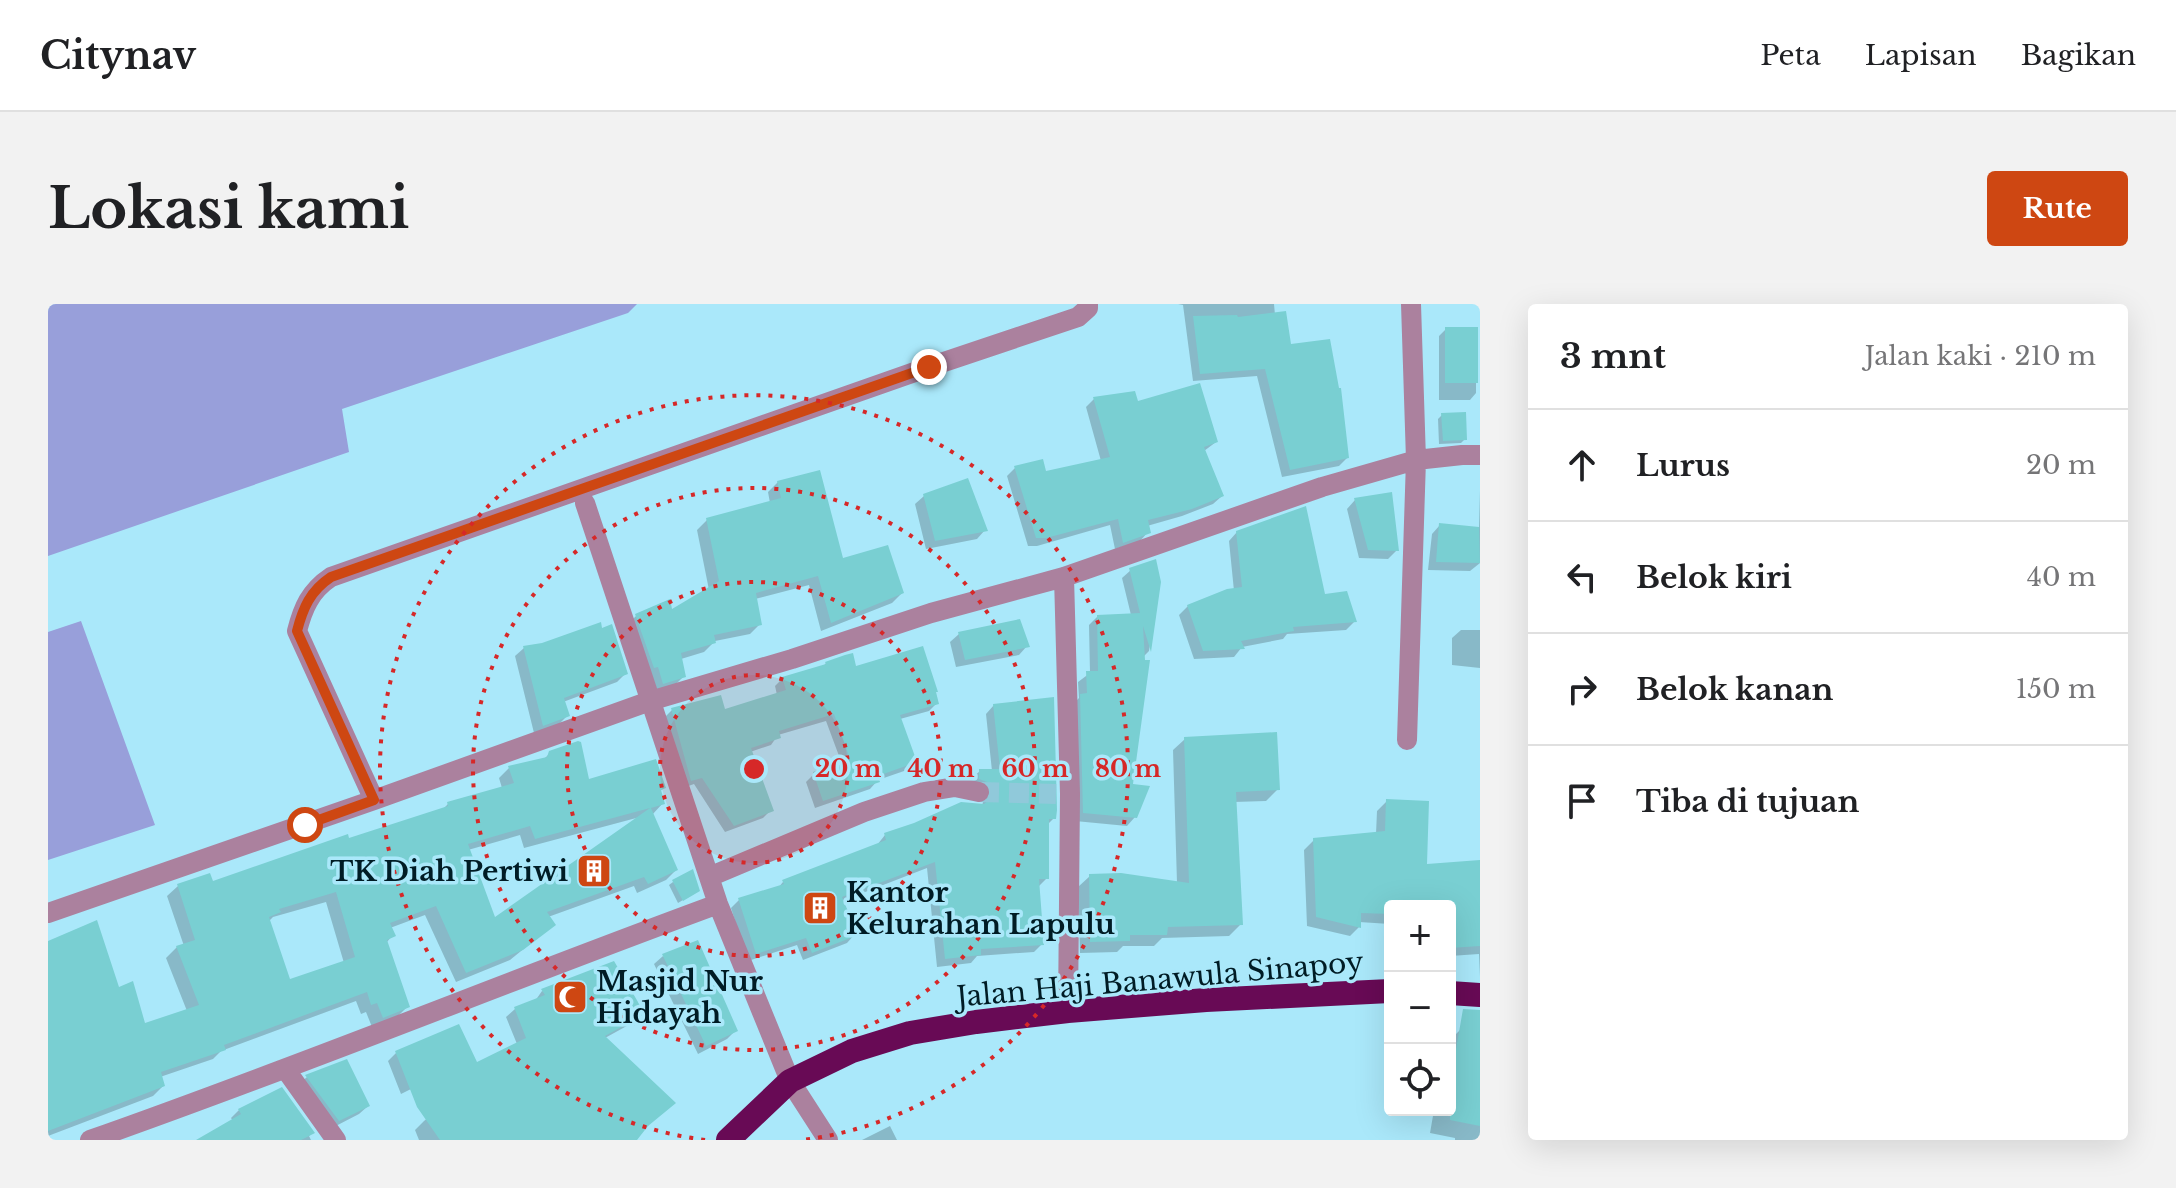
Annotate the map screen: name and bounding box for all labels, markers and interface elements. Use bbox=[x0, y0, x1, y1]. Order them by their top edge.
text: Citynav bbox=[40, 32, 196, 79]
text: Peta bbox=[1760, 38, 1821, 73]
text: Lapisan bbox=[1865, 38, 1977, 73]
text: Bagikan bbox=[2021, 38, 2136, 73]
button: Rute bbox=[1987, 171, 2128, 246]
text: Lokasi kami bbox=[48, 174, 409, 243]
text: 3 mnt bbox=[1560, 335, 1666, 377]
text: Jalan kaki · 210 m bbox=[1865, 340, 2096, 372]
route end bbox=[911, 349, 947, 385]
icon: ahead bbox=[1560, 443, 1604, 487]
text: Lurus bbox=[1636, 447, 1730, 484]
text: 20 m bbox=[2026, 449, 2096, 481]
icon: left bbox=[1560, 555, 1604, 599]
text: Belok kiri bbox=[1636, 559, 1792, 596]
text: 40 m bbox=[2027, 561, 2096, 593]
icon: right bbox=[1560, 667, 1604, 711]
text: Belok kanan bbox=[1636, 671, 1833, 708]
text: 150 m bbox=[2016, 673, 2096, 705]
text: 20 m bbox=[815, 754, 882, 783]
text: 40 m bbox=[908, 754, 975, 783]
text: 60 m bbox=[1001, 754, 1069, 783]
text: 80 m bbox=[1095, 754, 1162, 783]
centre of rings bbox=[740, 755, 768, 783]
icon: arrive bbox=[1560, 779, 1604, 823]
text: Tiba di tujuan bbox=[1636, 783, 1859, 820]
route start bbox=[287, 807, 323, 843]
building icon: TK Diah Pertiwi bbox=[575, 852, 613, 890]
place label: TK Diah Pertiwi bbox=[330, 854, 568, 889]
place label: Kantor Kelurahan Lapulu bbox=[846, 875, 1115, 942]
building icon: Kantor Kelurahan Lapulu bbox=[801, 889, 839, 927]
map controls bbox=[1384, 900, 1456, 1116]
button: + bbox=[1384, 900, 1456, 972]
street label: Jalan Haji Banawula Sinapoy bbox=[951, 944, 1365, 1015]
place label: Masjid Nur Hidayah bbox=[596, 964, 763, 1031]
button: − bbox=[1384, 972, 1456, 1044]
mosque icon: Masjid Nur Hidayah bbox=[551, 978, 589, 1016]
button: locate bbox=[1384, 1044, 1456, 1116]

